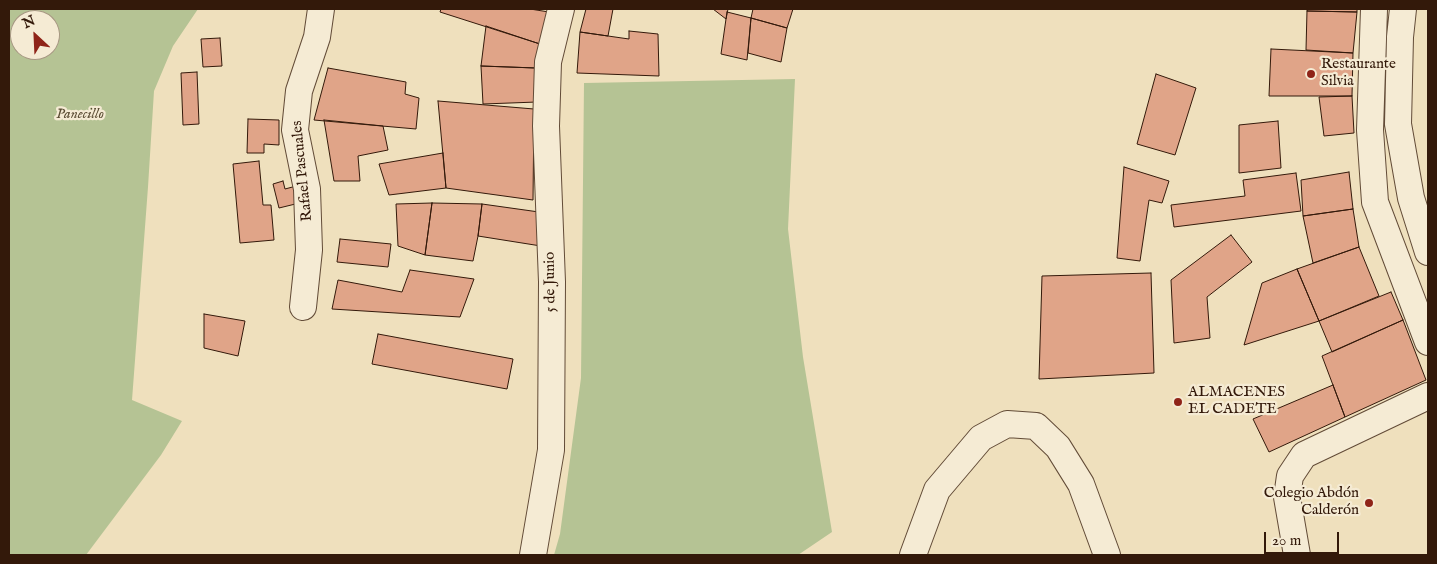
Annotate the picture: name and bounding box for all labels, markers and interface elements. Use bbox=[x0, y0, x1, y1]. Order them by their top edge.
north arrow bbox=[10, 10, 60, 60]
text: N bbox=[20, 12, 38, 33]
place label: Restaurante Silvia bbox=[1321, 56, 1396, 91]
marker: Restaurante Silvia bbox=[1305, 68, 1317, 80]
park label: Panecillo bbox=[56, 106, 104, 124]
street label: Rafael Pascuales bbox=[289, 120, 317, 222]
street label: 5 de Junio bbox=[541, 252, 561, 312]
place label: ALMACENES EL CADETE bbox=[1188, 384, 1285, 419]
marker: ALMACENES EL CADETE bbox=[1172, 396, 1184, 408]
place label: Colegio Abdón Calderón bbox=[1264, 485, 1359, 520]
marker: Colegio Abdón Calderón bbox=[1363, 497, 1375, 509]
scale bar bbox=[1267, 522, 1342, 554]
text: 20 m bbox=[1272, 531, 1301, 550]

